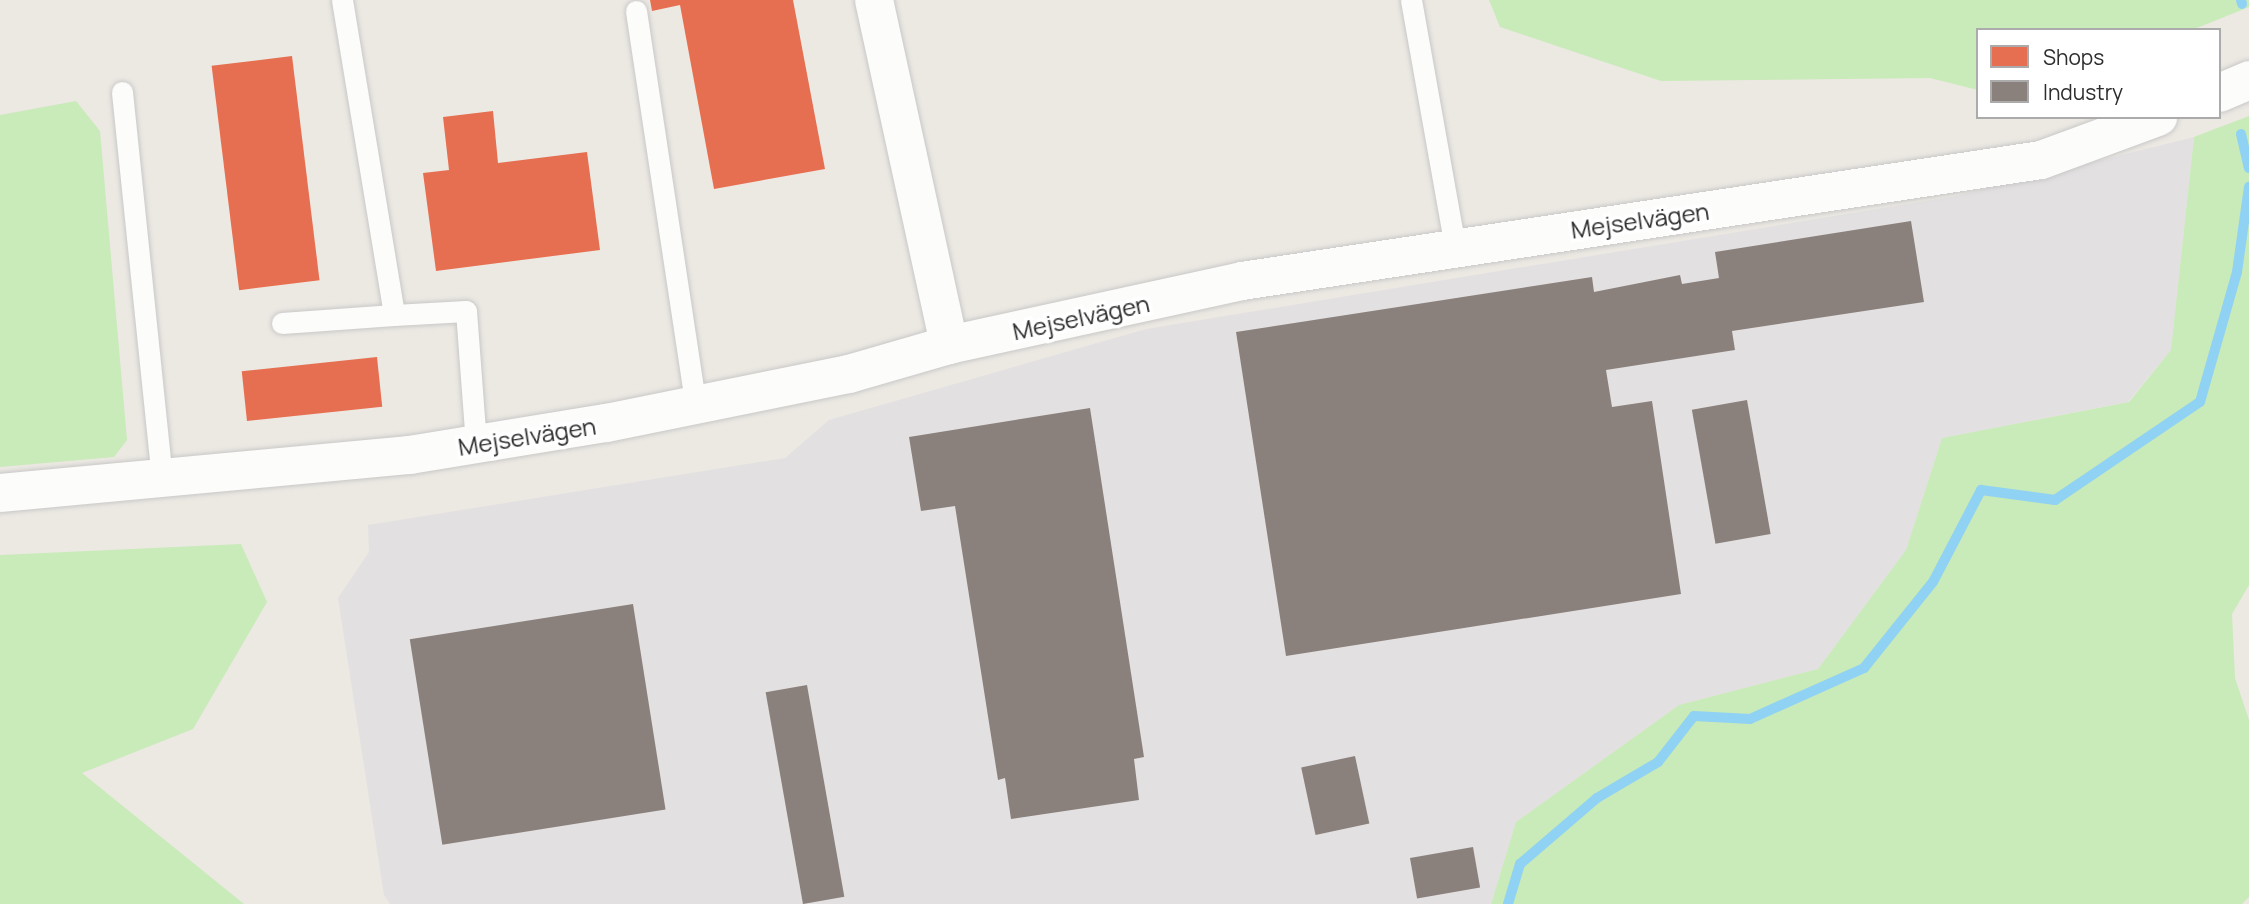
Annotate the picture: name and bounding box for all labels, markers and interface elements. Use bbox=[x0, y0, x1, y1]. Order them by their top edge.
legend bbox=[1976, 28, 2221, 119]
text: Shops bbox=[2043, 43, 2104, 71]
text: Industry bbox=[2043, 78, 2123, 106]
street label: Mejselvägen bbox=[1569, 196, 1711, 244]
street label: Mejselvägen bbox=[1010, 288, 1152, 346]
street label: Mejselvägen bbox=[456, 411, 598, 461]

